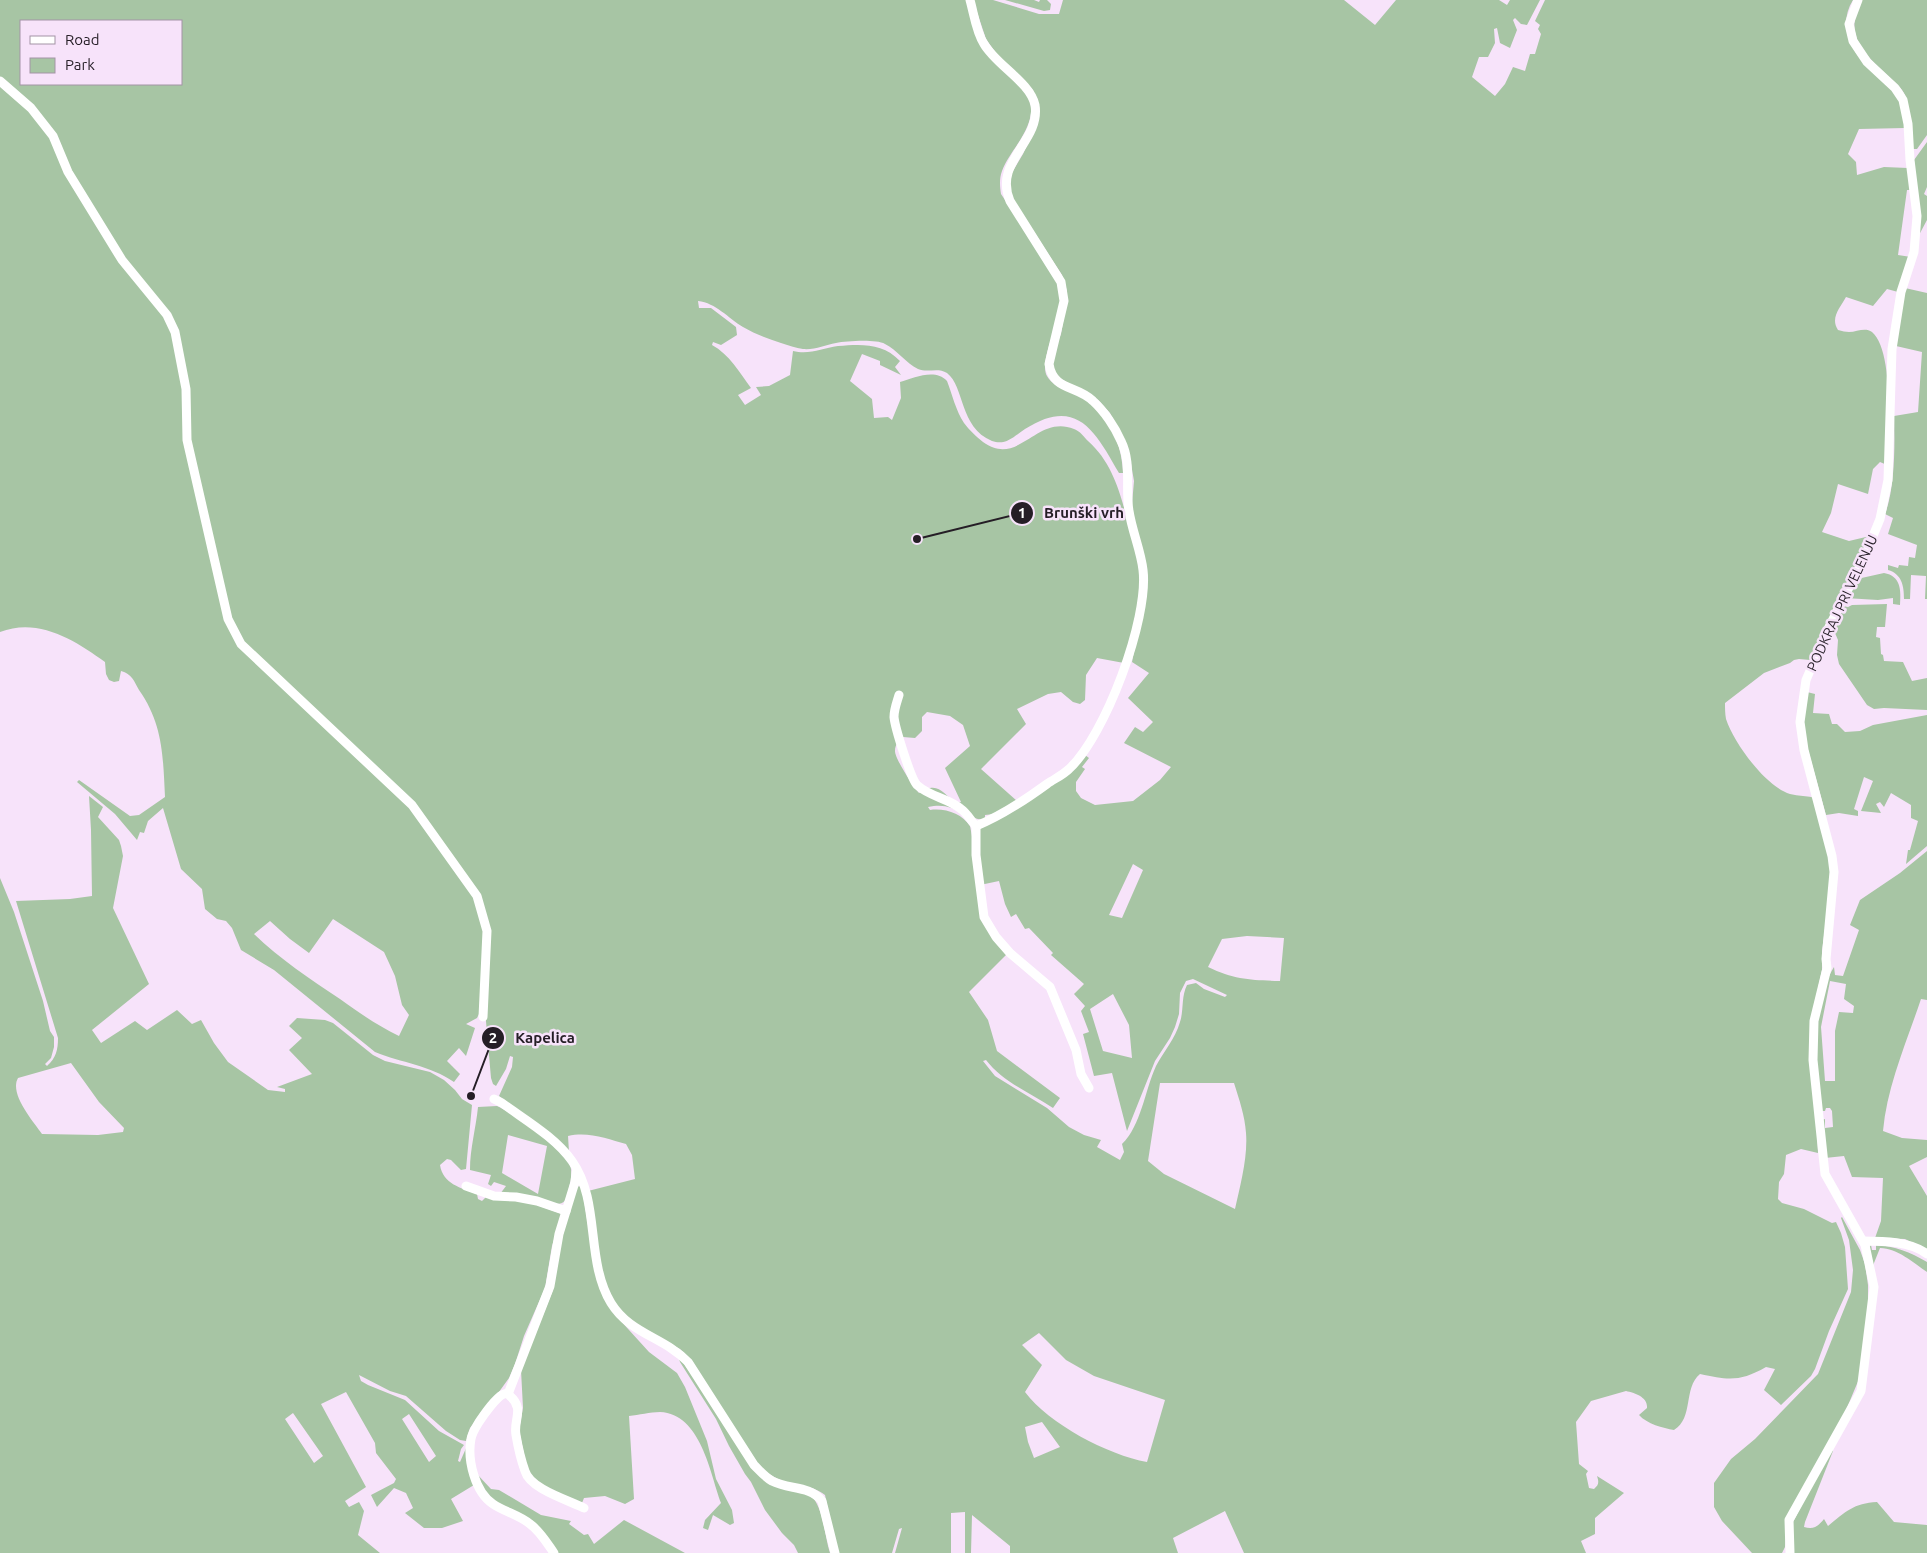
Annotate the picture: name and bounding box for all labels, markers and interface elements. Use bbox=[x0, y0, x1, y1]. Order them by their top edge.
legend bbox=[20, 20, 182, 85]
text: Road bbox=[65, 31, 100, 48]
text: Park bbox=[65, 56, 95, 73]
callout: Brunški vrh bbox=[1009, 498, 1134, 528]
text: 1 bbox=[1018, 504, 1026, 521]
text: Brunški vrh bbox=[1044, 504, 1124, 521]
street label: PODKRAJ PRI VELENJU bbox=[1803, 532, 1881, 674]
callout: Kapelica bbox=[480, 1023, 585, 1053]
text: 2 bbox=[489, 1029, 497, 1046]
text: Kapelica bbox=[515, 1029, 575, 1046]

